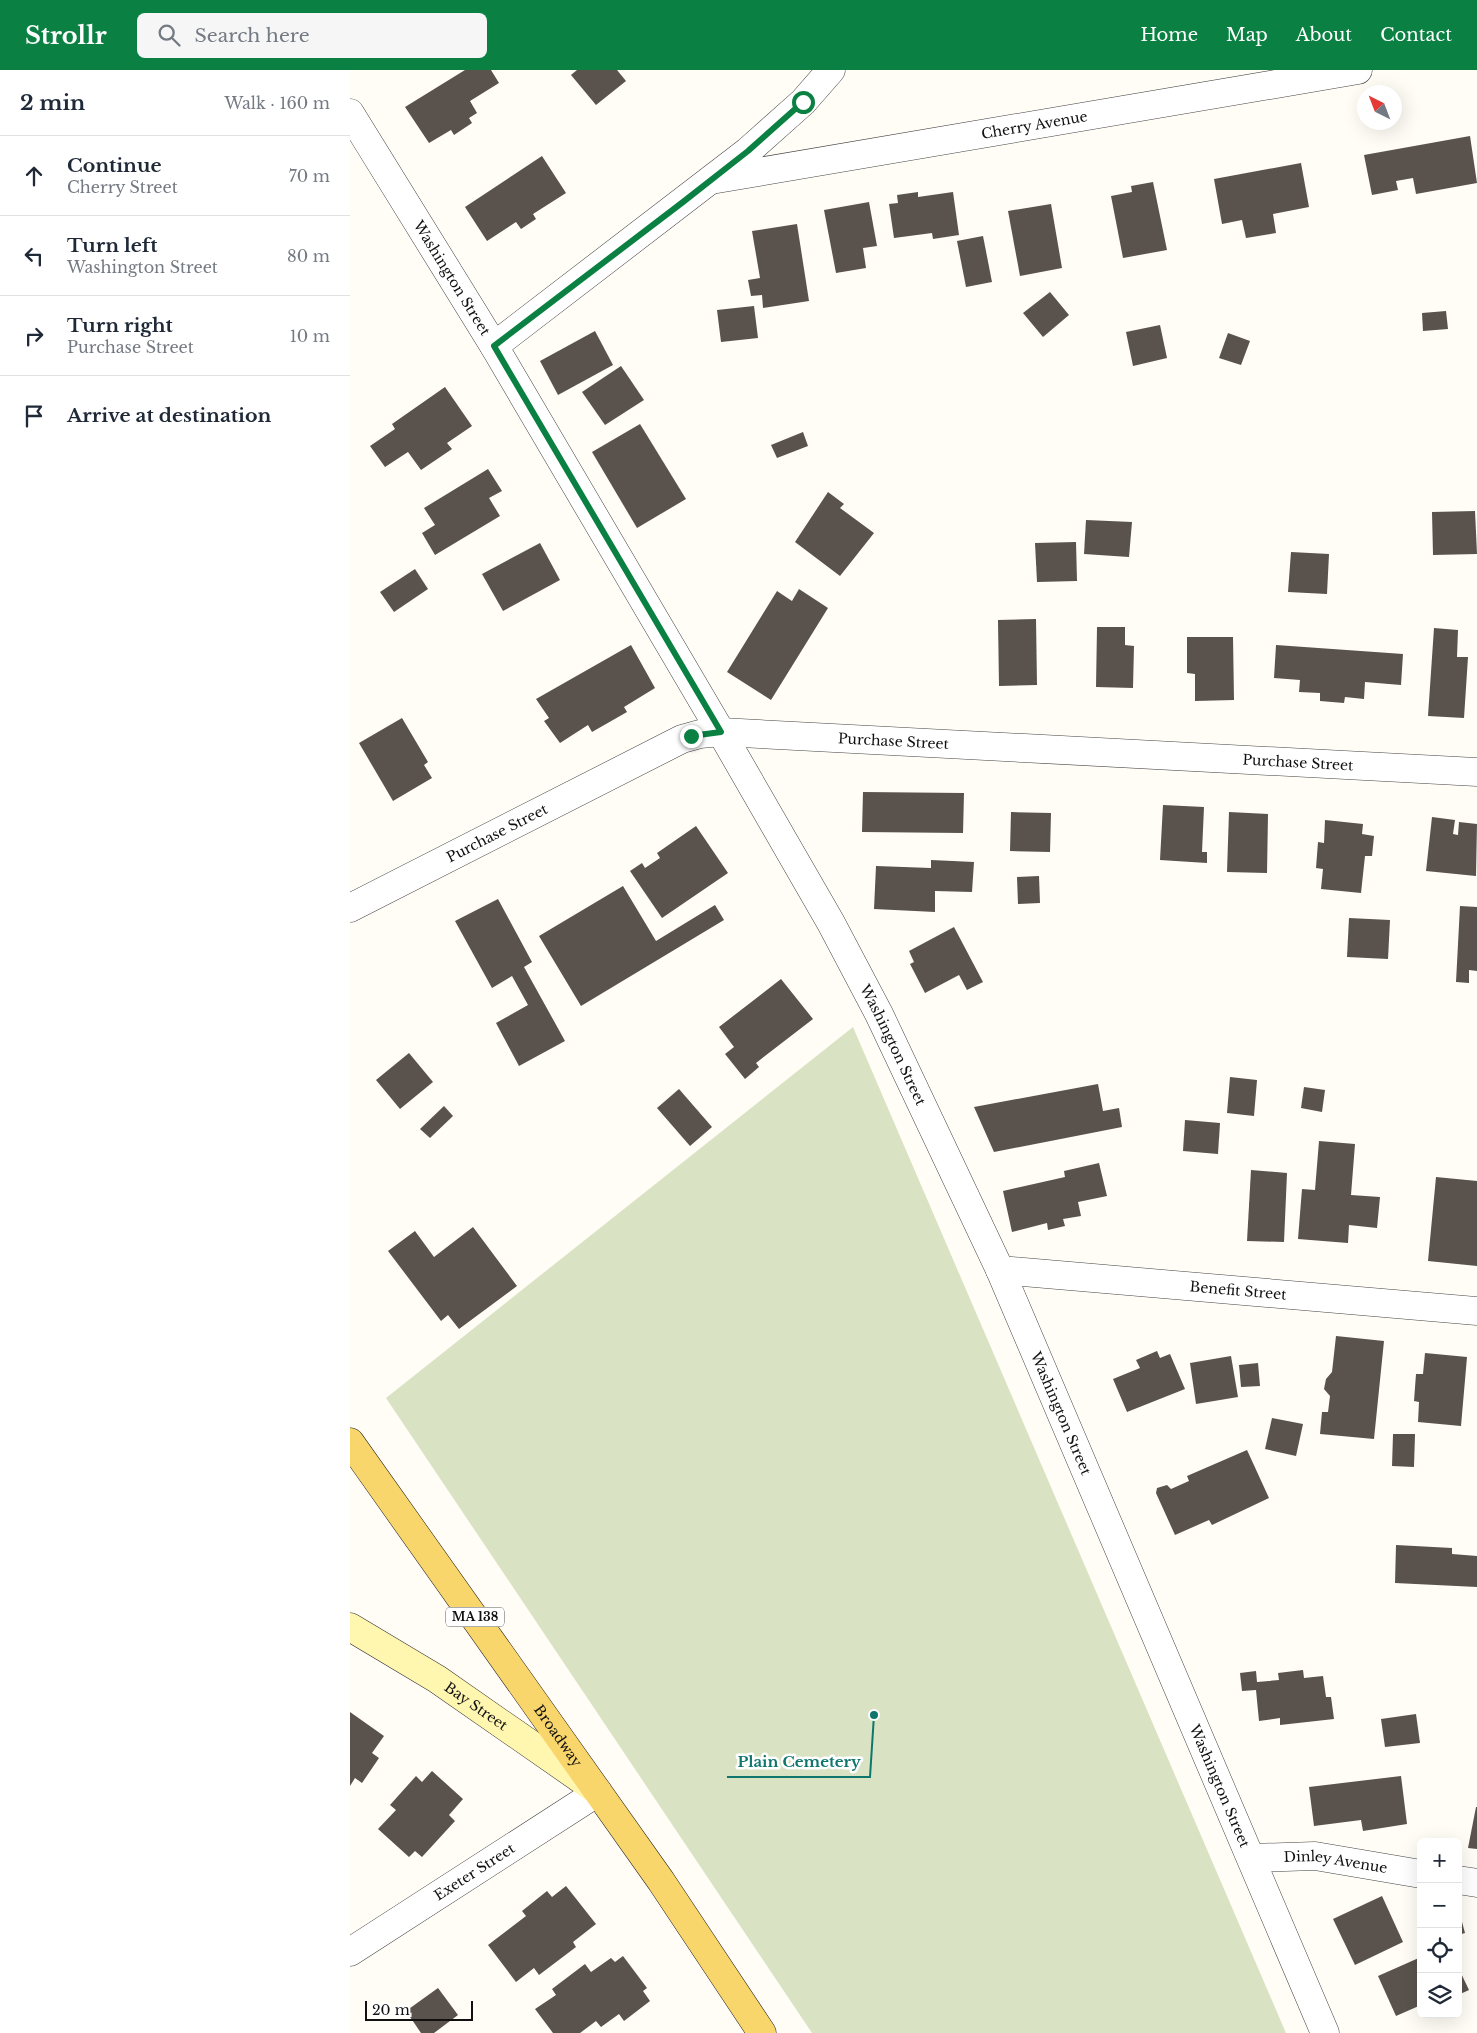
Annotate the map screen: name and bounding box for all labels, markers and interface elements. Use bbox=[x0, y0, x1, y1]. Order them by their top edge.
search box bbox=[137, 13, 487, 58]
text: Strollr bbox=[25, 21, 107, 50]
icon: search bbox=[155, 21, 183, 49]
text: Search here bbox=[195, 24, 310, 47]
text: Home bbox=[1140, 24, 1198, 46]
text: Map bbox=[1226, 24, 1268, 46]
text: About bbox=[1296, 24, 1352, 46]
text: Contact bbox=[1380, 24, 1452, 46]
north arrow bbox=[1357, 85, 1402, 130]
text: 2 min bbox=[20, 90, 85, 116]
route start bbox=[792, 91, 815, 114]
text: Walk · 160 m bbox=[225, 93, 330, 113]
street label: Cherry Avenue bbox=[980, 107, 1089, 143]
text: Continue bbox=[67, 154, 162, 177]
icon: ahead bbox=[20, 162, 48, 190]
text: 70 m bbox=[289, 166, 330, 186]
text: Cherry Street bbox=[67, 177, 178, 197]
street label: Washington Street bbox=[409, 216, 495, 340]
text: Turn left bbox=[67, 234, 158, 257]
icon: left bbox=[20, 242, 48, 270]
text: 80 m bbox=[287, 246, 330, 266]
text: Washington Street bbox=[67, 257, 218, 277]
text: Turn right bbox=[67, 314, 173, 337]
icon: right bbox=[20, 322, 48, 350]
text: 10 m bbox=[290, 326, 330, 346]
text: Purchase Street bbox=[67, 337, 194, 357]
icon: arrive bbox=[20, 402, 48, 430]
text: Arrive at destination bbox=[67, 404, 271, 427]
route end bbox=[680, 725, 703, 748]
street label: Purchase Street bbox=[838, 729, 950, 753]
street label: Purchase Street bbox=[1242, 751, 1355, 774]
street label: Purchase Street bbox=[443, 800, 551, 866]
street label: Washington Street bbox=[856, 981, 930, 1109]
street label: Benefit Street bbox=[1189, 1277, 1288, 1304]
street label: Washington Street bbox=[1027, 1348, 1096, 1478]
road number: MA 138 bbox=[446, 1608, 504, 1626]
street label: Bay Street bbox=[441, 1678, 512, 1735]
street label: Broadway bbox=[530, 1701, 586, 1770]
street label: Washington Street bbox=[1185, 1721, 1254, 1851]
callout: Plain Cemetery bbox=[727, 1747, 870, 1777]
text: Plain Cemetery bbox=[737, 1752, 861, 1771]
map controls bbox=[1417, 1838, 1462, 2018]
button: + bbox=[1417, 1838, 1462, 1883]
street label: Exeter Street bbox=[431, 1839, 519, 1904]
street label: Dinley Avenue bbox=[1283, 1847, 1389, 1877]
button: − bbox=[1417, 1883, 1462, 1928]
button: locate bbox=[1417, 1928, 1462, 1973]
button: layers bbox=[1417, 1973, 1462, 2018]
scale bar bbox=[365, 1998, 472, 2021]
text: 20 m bbox=[372, 2001, 410, 2019]

